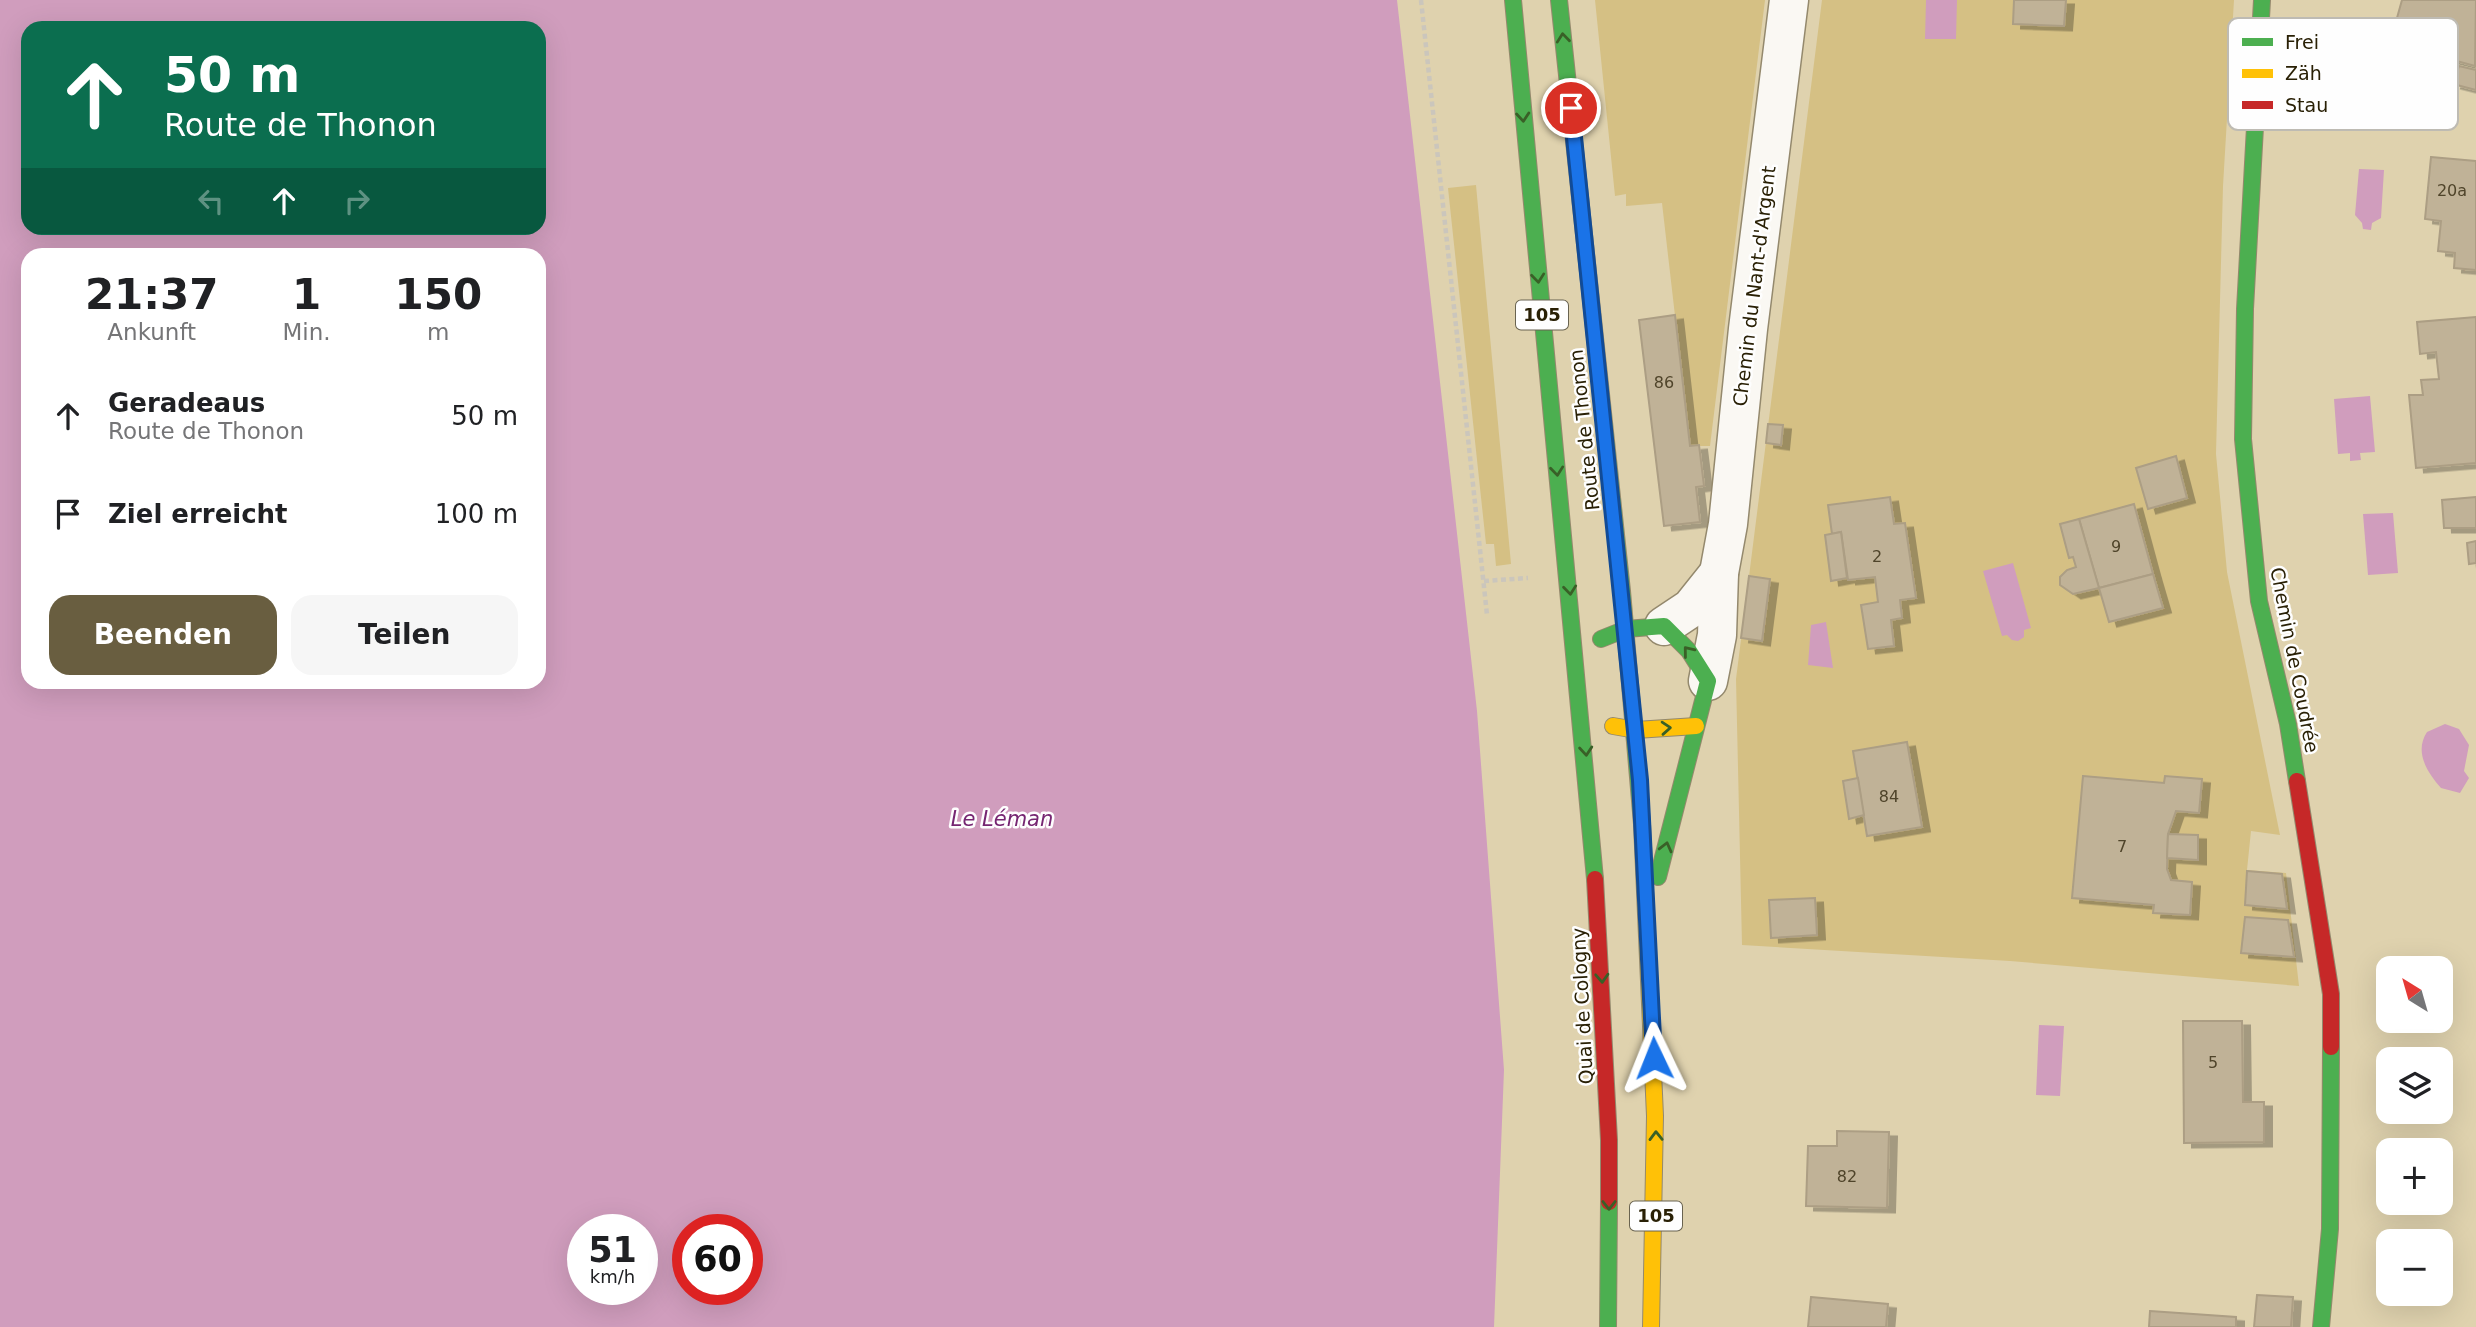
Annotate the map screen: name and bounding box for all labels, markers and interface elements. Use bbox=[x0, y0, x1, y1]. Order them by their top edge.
legend bbox=[2228, 18, 2458, 130]
text: Frei bbox=[2285, 31, 2319, 53]
one-way arrow bbox=[1556, 32, 1571, 44]
text: 50 m bbox=[164, 47, 300, 104]
icon: ahead bbox=[49, 49, 140, 140]
text: Zäh bbox=[2285, 62, 2322, 84]
pin bbox=[1541, 78, 1601, 138]
icon: arrive bbox=[1552, 89, 1590, 127]
text: Stau bbox=[2285, 94, 2328, 116]
text: Route de Thonon bbox=[164, 106, 437, 144]
one-way arrow bbox=[1515, 112, 1530, 123]
street label: Chemin du Nant-d'Argent bbox=[1728, 164, 1780, 408]
house number: 20a bbox=[2437, 181, 2467, 200]
icon: left bbox=[192, 182, 230, 220]
icon: ahead bbox=[265, 182, 303, 220]
icon: right bbox=[338, 182, 376, 220]
text: 21:37 bbox=[85, 270, 219, 319]
text: 1 bbox=[292, 270, 321, 319]
text: 150 bbox=[394, 270, 482, 319]
one-way arrow bbox=[1530, 273, 1545, 284]
road number: 105 bbox=[1516, 300, 1568, 330]
text: Ankunft bbox=[107, 319, 196, 345]
text: Min. bbox=[282, 319, 331, 345]
text: m bbox=[427, 319, 449, 345]
street label: Route de Thonon bbox=[1565, 348, 1603, 512]
house number: 86 bbox=[1654, 373, 1674, 392]
text: Geradeaus bbox=[108, 388, 265, 418]
icon: ahead bbox=[49, 397, 87, 435]
text: 50 m bbox=[451, 401, 518, 431]
text: Route de Thonon bbox=[108, 418, 304, 444]
one-way arrow bbox=[1549, 466, 1564, 477]
icon: arrive bbox=[49, 495, 87, 533]
text: Ziel erreicht bbox=[108, 499, 288, 529]
text: 100 m bbox=[435, 499, 518, 529]
house number: 9 bbox=[2111, 537, 2121, 556]
house number: 2 bbox=[1872, 547, 1882, 566]
street label: Chemin de Coudrée bbox=[2266, 565, 2324, 755]
one-way arrow bbox=[1562, 585, 1577, 596]
button: Beenden bbox=[49, 595, 277, 675]
button: Teilen bbox=[291, 595, 518, 675]
one-way arrow bbox=[1684, 647, 1697, 659]
one-way arrow bbox=[1661, 720, 1672, 735]
one-way arrow bbox=[1578, 746, 1593, 757]
house number: 84 bbox=[1879, 787, 1899, 806]
water label: Le Léman bbox=[951, 807, 1053, 831]
house number: 7 bbox=[2117, 837, 2127, 856]
one-way arrow bbox=[1658, 841, 1672, 853]
street label: Quai de Cologny bbox=[1567, 927, 1597, 1085]
north arrow bbox=[2376, 956, 2454, 1032]
map controls bbox=[2376, 956, 2453, 1306]
one-way arrow bbox=[1595, 973, 1610, 984]
position arrow bbox=[1617, 1021, 1691, 1095]
button: layers bbox=[2376, 1047, 2453, 1124]
house number: 5 bbox=[2208, 1053, 2218, 1072]
one-way arrow bbox=[1648, 1131, 1663, 1142]
button: + bbox=[2376, 1138, 2453, 1215]
house number: 82 bbox=[1837, 1167, 1857, 1186]
one-way arrow bbox=[1602, 1200, 1617, 1211]
road number: 105 bbox=[1630, 1202, 1682, 1231]
speed limit sign: 60 bbox=[672, 1214, 763, 1305]
button: − bbox=[2376, 1229, 2453, 1306]
text: 51 bbox=[588, 1230, 637, 1270]
text: km/h bbox=[590, 1266, 635, 1287]

